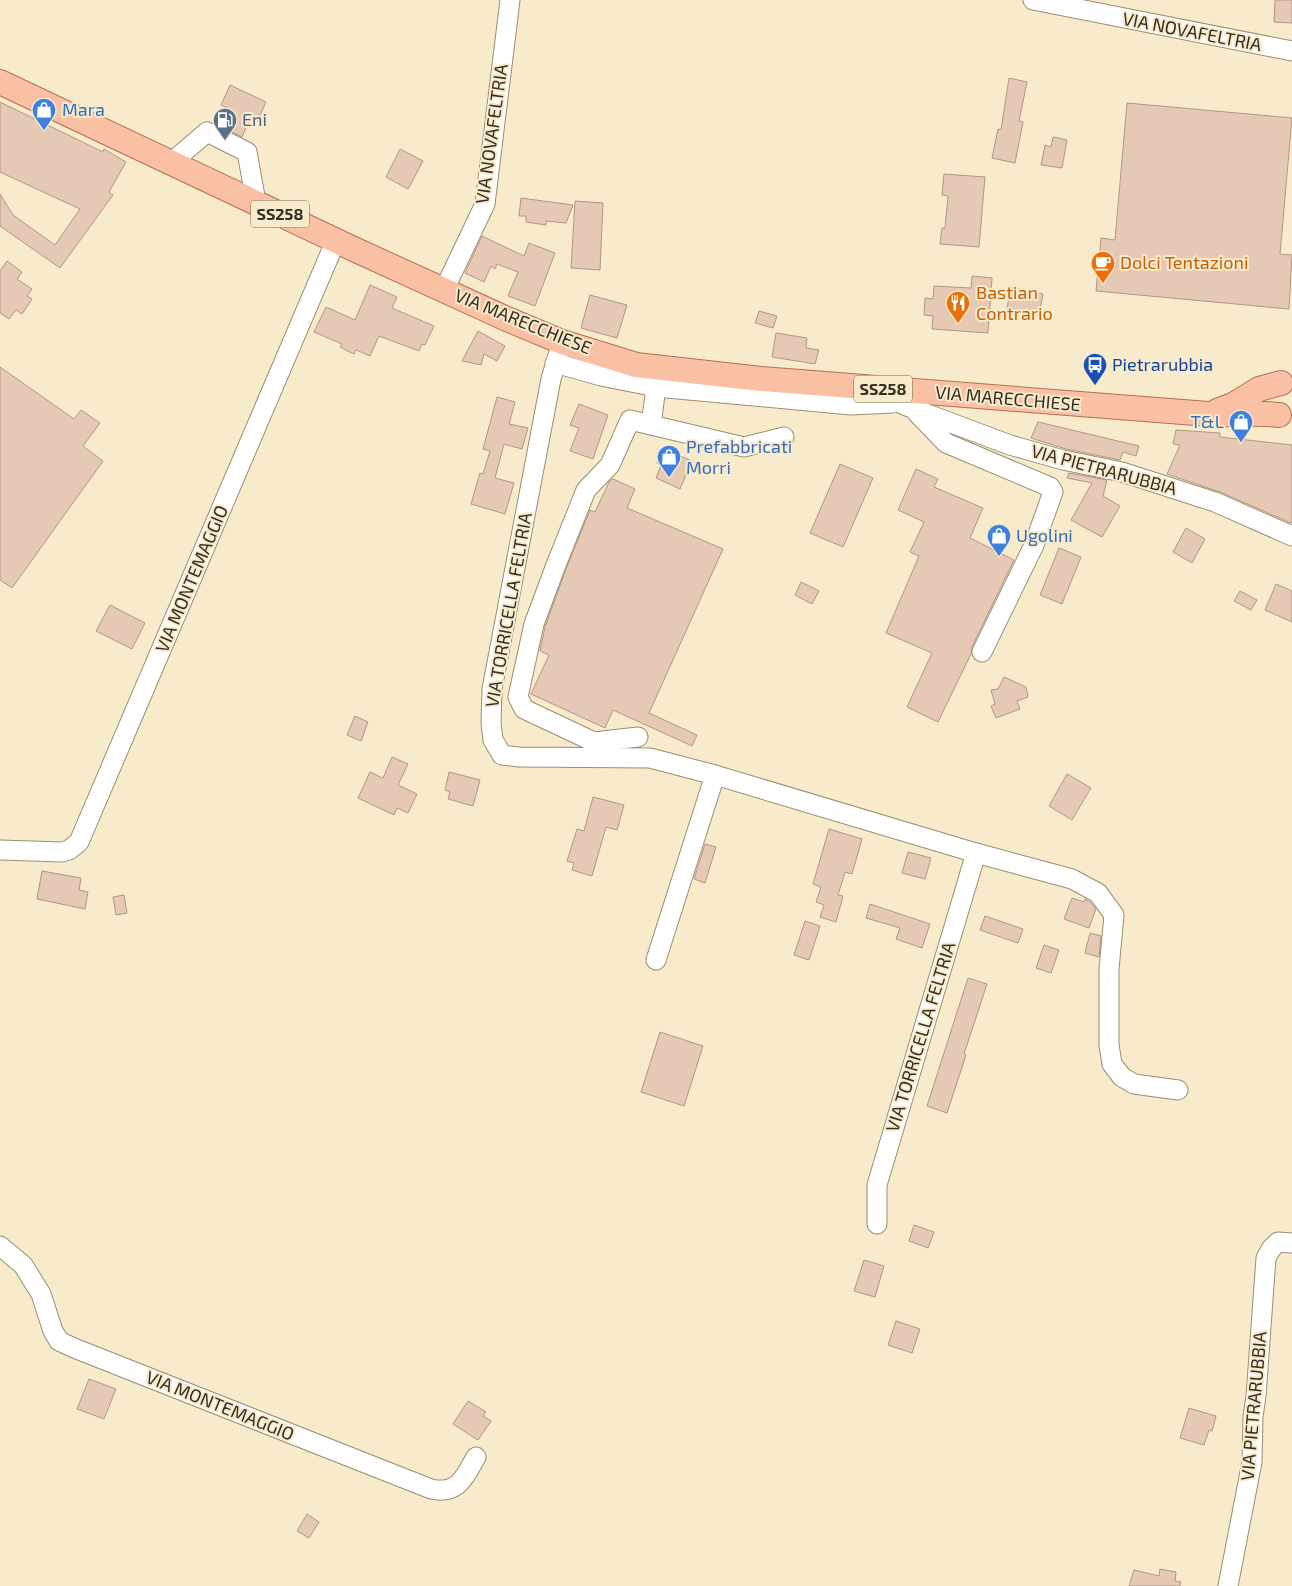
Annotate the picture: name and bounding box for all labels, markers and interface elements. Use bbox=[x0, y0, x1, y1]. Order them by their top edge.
street label: VIA NOVAFELTRIA bbox=[1121, 7, 1264, 55]
street label: VIA NOVAFELTRIA bbox=[470, 62, 512, 205]
shop icon: Mara bbox=[31, 97, 57, 131]
place label: Mara bbox=[62, 98, 105, 120]
fuel station icon: Eni bbox=[212, 107, 238, 141]
place label: Eni bbox=[242, 108, 267, 130]
road number: SS258 bbox=[251, 200, 309, 228]
cafe icon: Dolci Tentazioni bbox=[1090, 250, 1116, 284]
place label: Dolci Tentazioni bbox=[1120, 251, 1248, 273]
place label: Bastian Contrario bbox=[976, 281, 1053, 324]
street label: VIA MARECCHIESE bbox=[452, 284, 595, 359]
restaurant icon: Bastian Contrario bbox=[945, 290, 971, 324]
bus stop icon: Pietrarubbia bbox=[1082, 352, 1108, 386]
place label: Pietrarubbia bbox=[1112, 353, 1213, 375]
road number: SS258 bbox=[854, 376, 912, 402]
street label: VIA MARECCHIESE bbox=[934, 381, 1082, 415]
shop icon: T&L bbox=[1228, 409, 1254, 443]
place label: T&L bbox=[1190, 410, 1224, 432]
place label: Prefabbricati Morri bbox=[686, 435, 792, 478]
street label: VIA PIETRARUBBIA bbox=[1029, 439, 1180, 499]
shop icon: Prefabbricati Morri bbox=[656, 444, 682, 478]
street label: VIA MONTEMAGGIO bbox=[150, 502, 232, 656]
street label: VIA TORRICELLA FELTRIA bbox=[480, 510, 536, 709]
shop icon: Ugolini bbox=[986, 523, 1012, 557]
place label: Ugolini bbox=[1016, 524, 1073, 546]
street label: VIA TORRICELLA FELTRIA bbox=[881, 938, 960, 1134]
street label: VIA PIETRARUBBIA bbox=[1236, 1329, 1271, 1482]
street label: VIA MONTEMAGGIO bbox=[143, 1365, 298, 1445]

